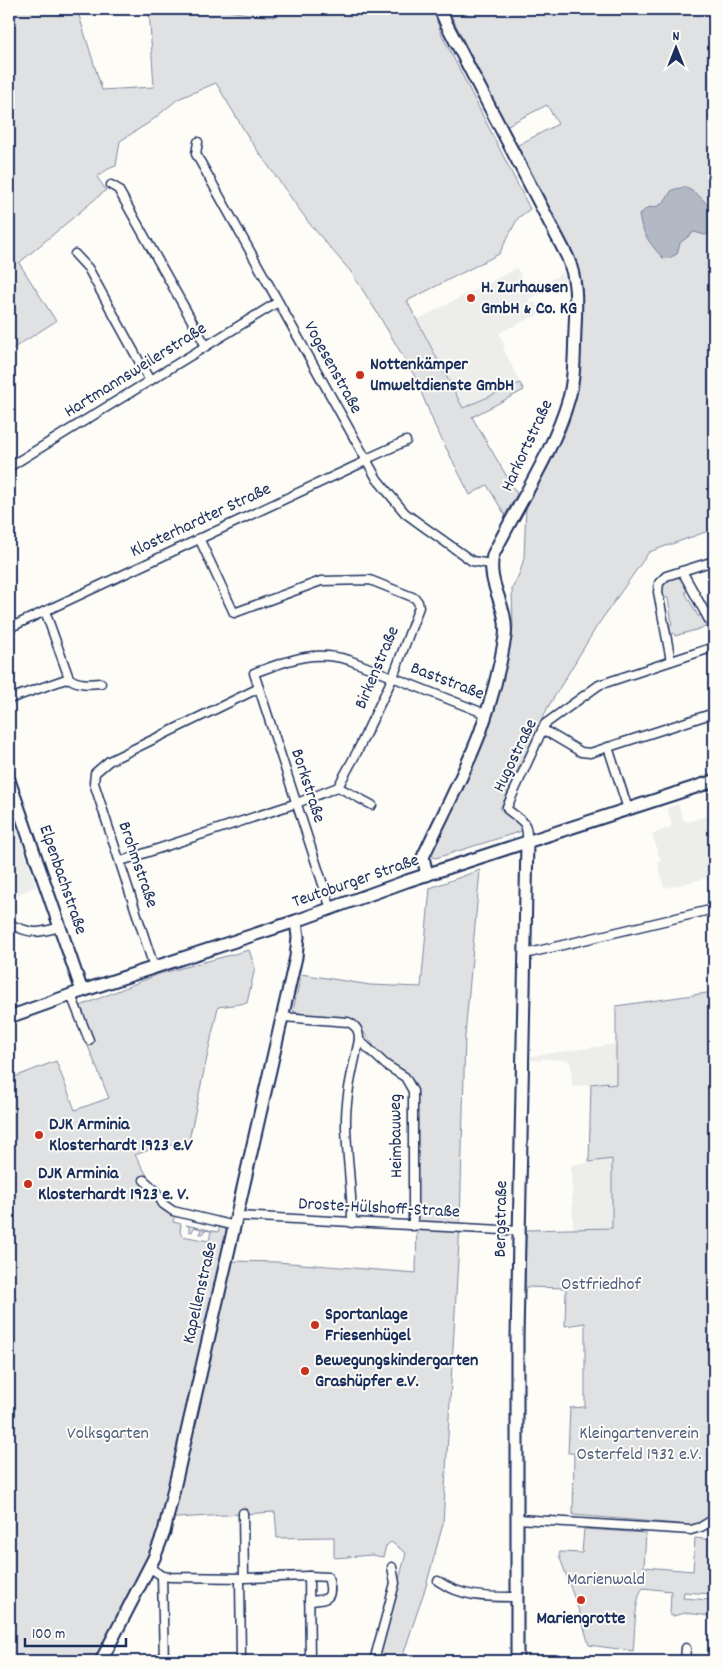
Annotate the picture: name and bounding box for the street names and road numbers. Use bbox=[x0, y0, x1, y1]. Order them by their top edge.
street label: Hartmannsweilerstraße bbox=[60, 317, 212, 425]
street label: Vogesenstraße bbox=[296, 317, 368, 419]
street label: Harkortstraße bbox=[496, 396, 560, 496]
street label: Klosterhardter Straße bbox=[126, 477, 276, 565]
street label: Birkenstraße bbox=[349, 623, 407, 713]
street label: Baststraße bbox=[407, 657, 487, 707]
street label: Hugostraße bbox=[488, 715, 545, 797]
street label: Borkstraße bbox=[283, 746, 331, 826]
street label: Brohmstraße bbox=[111, 819, 163, 912]
street label: Elpenbachstraße bbox=[32, 822, 92, 938]
street label: Teutoburger Straße bbox=[289, 849, 423, 915]
street label: Heimbauweg bbox=[384, 1094, 410, 1178]
street label: Bergstraße bbox=[489, 1180, 515, 1258]
street label: Droste-Hülshoff-Straße bbox=[298, 1192, 461, 1226]
street label: Kapellenstraße bbox=[177, 1240, 225, 1346]

